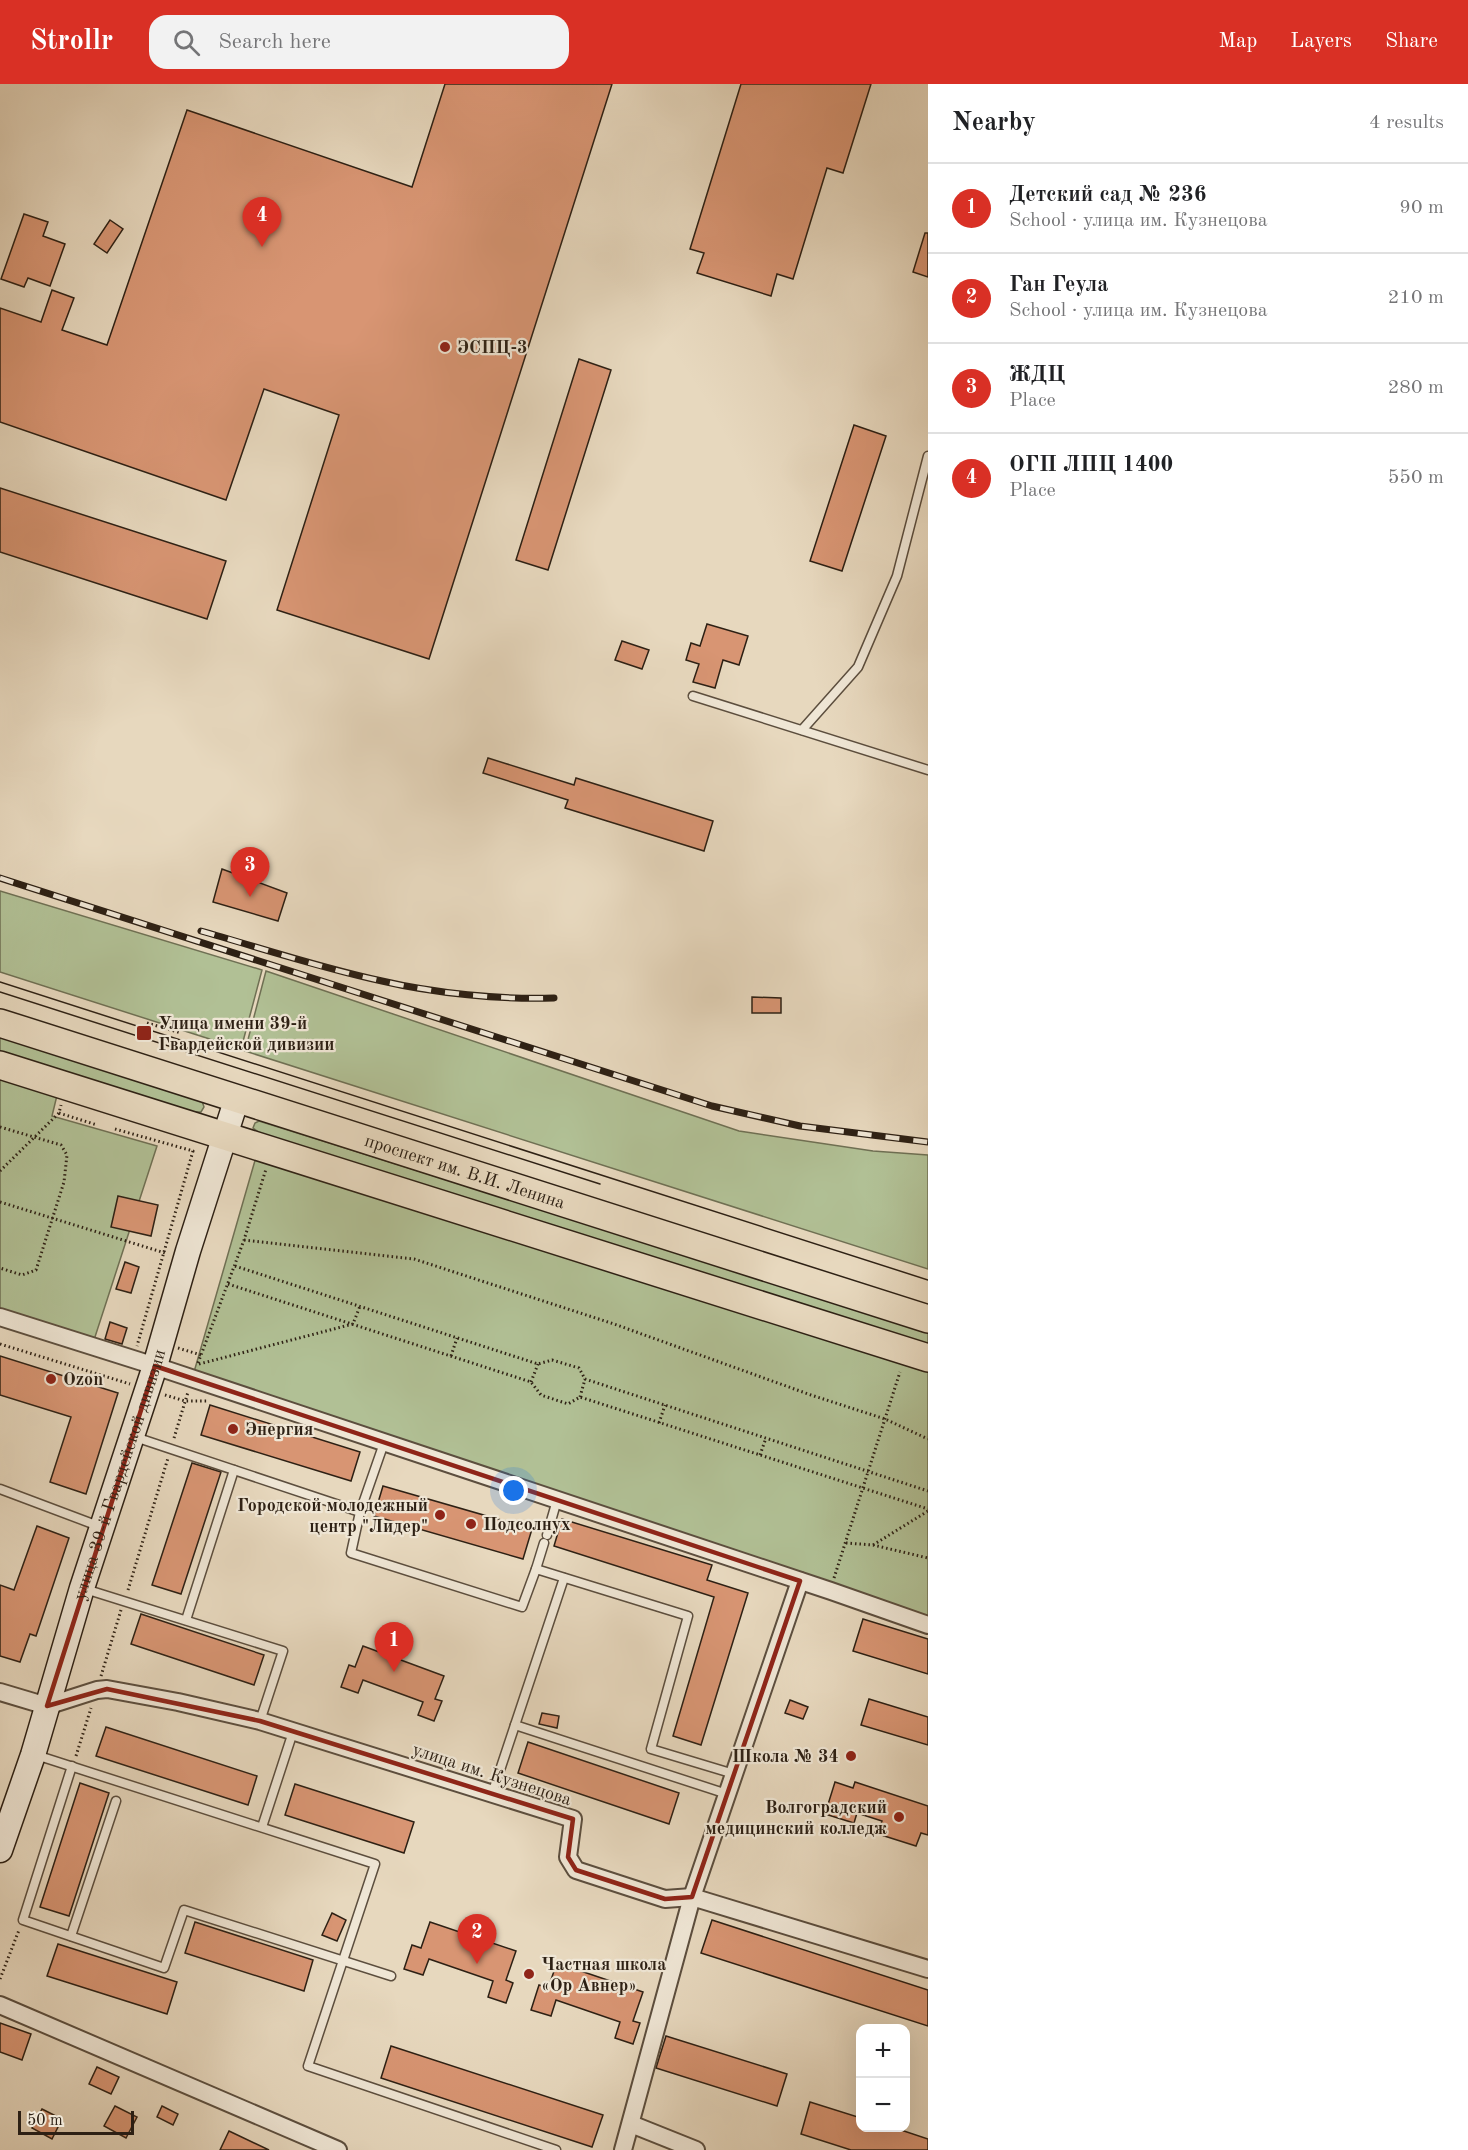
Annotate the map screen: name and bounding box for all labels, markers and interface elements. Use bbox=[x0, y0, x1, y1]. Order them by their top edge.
search box bbox=[149, 15, 569, 69]
icon: search bbox=[170, 26, 203, 59]
text: Strollr bbox=[30, 28, 113, 56]
text: Search here bbox=[218, 31, 331, 53]
text: Map bbox=[1218, 31, 1257, 52]
text: Layers bbox=[1290, 31, 1352, 52]
text: Share bbox=[1385, 31, 1438, 52]
text: Nearby bbox=[952, 110, 1036, 136]
text: 4 results bbox=[1369, 113, 1444, 133]
text: Детский сад № 236 bbox=[1009, 184, 1206, 206]
pin: 4 bbox=[242, 198, 282, 247]
text: 1 bbox=[966, 198, 977, 218]
text: 90 m bbox=[1399, 198, 1444, 218]
text: School · улица им. Кузнецова bbox=[1009, 211, 1268, 231]
text: Ган Геула bbox=[1009, 274, 1108, 296]
text: 2 bbox=[966, 288, 977, 308]
text: 210 m bbox=[1388, 288, 1444, 308]
text: School · улица им. Кузнецова bbox=[1009, 301, 1268, 321]
place label: ЭСПЦ-3 bbox=[457, 339, 528, 357]
marker: ЭСПЦ-3 bbox=[438, 340, 452, 354]
text: ЖДЦ bbox=[1009, 364, 1065, 386]
text: 3 bbox=[966, 378, 977, 398]
text: 280 m bbox=[1388, 378, 1444, 398]
text: Place bbox=[1009, 391, 1056, 411]
text: ОГП ЛПЦ 1400 bbox=[1009, 454, 1173, 476]
text: 4 bbox=[966, 468, 977, 488]
text: 550 m bbox=[1388, 468, 1444, 488]
text: Place bbox=[1009, 481, 1056, 501]
pin: 3 bbox=[230, 848, 270, 897]
place label: Улица имени 39-й Гвардейской дивизии bbox=[158, 1015, 335, 1054]
marker: Улица имени 39-й Гвардейской дивизии bbox=[135, 1024, 153, 1042]
street label: проспект им. В.И. Ленина bbox=[362, 1132, 567, 1213]
street label: улица 39-й Гвардейской дивизии bbox=[71, 1347, 169, 1602]
place label: Ozon bbox=[63, 1371, 103, 1389]
marker: Ozon bbox=[44, 1372, 58, 1386]
place label: Энергия bbox=[245, 1421, 313, 1439]
marker: Энергия bbox=[226, 1422, 240, 1436]
your location bbox=[499, 1476, 528, 1505]
place label: Городской молодежный центр "Лидер" bbox=[237, 1497, 428, 1536]
marker: Городской молодежный центр "Лидер" bbox=[433, 1508, 447, 1522]
place label: Подсолнух bbox=[483, 1516, 571, 1534]
marker: Подсолнух bbox=[464, 1517, 478, 1531]
pin: 1 bbox=[374, 1622, 414, 1672]
street label: улица им. Кузнецова bbox=[410, 1741, 574, 1809]
place label: Школа № 34 bbox=[732, 1748, 839, 1766]
marker: Школа № 34 bbox=[844, 1749, 858, 1763]
place label: Волгоградский медицинский колледж bbox=[705, 1799, 887, 1838]
marker: Волгоградский медицинский колледж bbox=[892, 1810, 906, 1824]
pin: 2 bbox=[458, 1914, 496, 1964]
place label: Частная школа «Ор Авнер» bbox=[541, 1956, 666, 1995]
marker: Частная школа «Ор Авнер» bbox=[522, 1967, 536, 1981]
map controls bbox=[856, 2024, 910, 2132]
button: + bbox=[856, 2024, 910, 2078]
button: − bbox=[856, 2078, 910, 2132]
scale bar bbox=[18, 2108, 134, 2136]
text: 50 m bbox=[27, 2113, 63, 2129]

